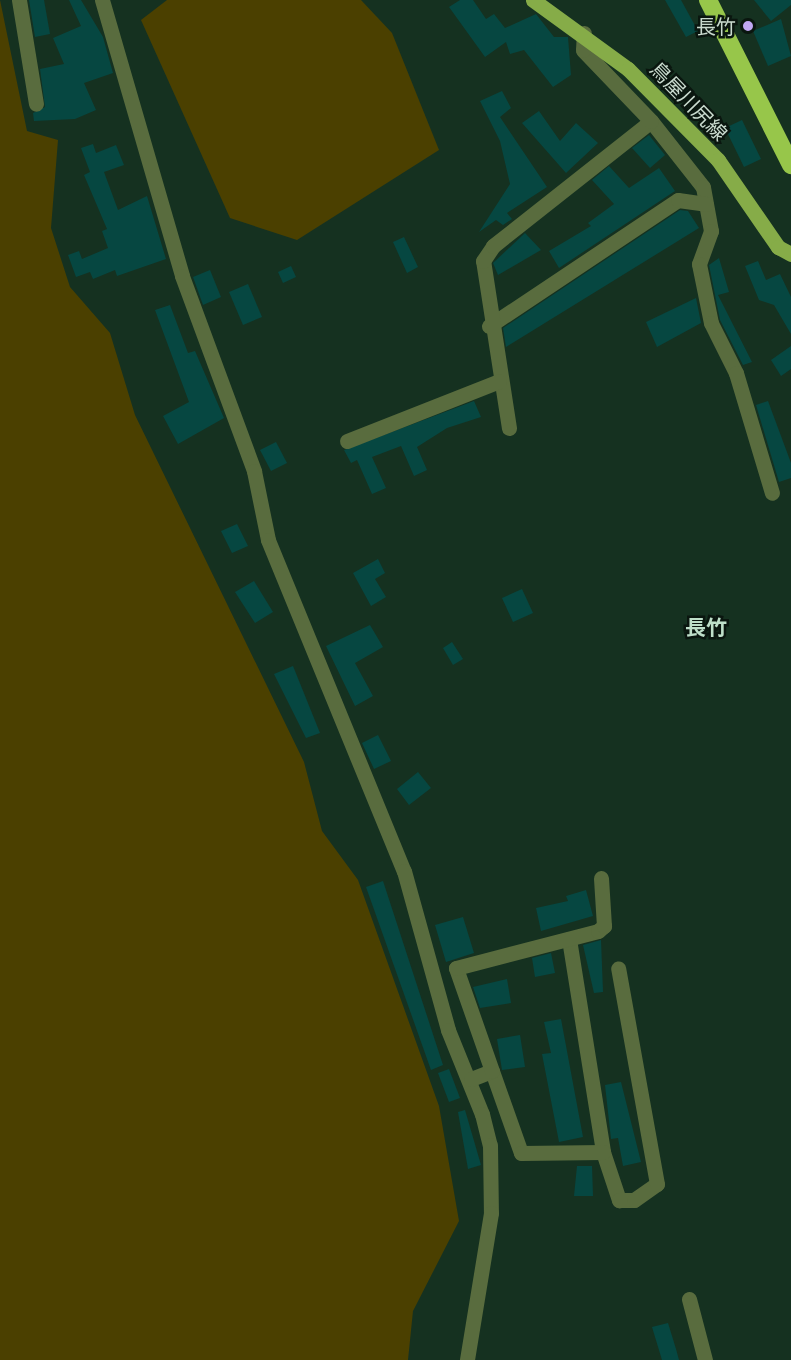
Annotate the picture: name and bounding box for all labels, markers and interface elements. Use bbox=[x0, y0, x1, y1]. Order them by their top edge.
place label: 長竹 bbox=[696, 14, 736, 38]
marker: 長竹 bbox=[741, 19, 755, 33]
street label: 鳥屋川尻線 bbox=[646, 57, 732, 145]
district label: 長竹 bbox=[685, 614, 727, 640]

